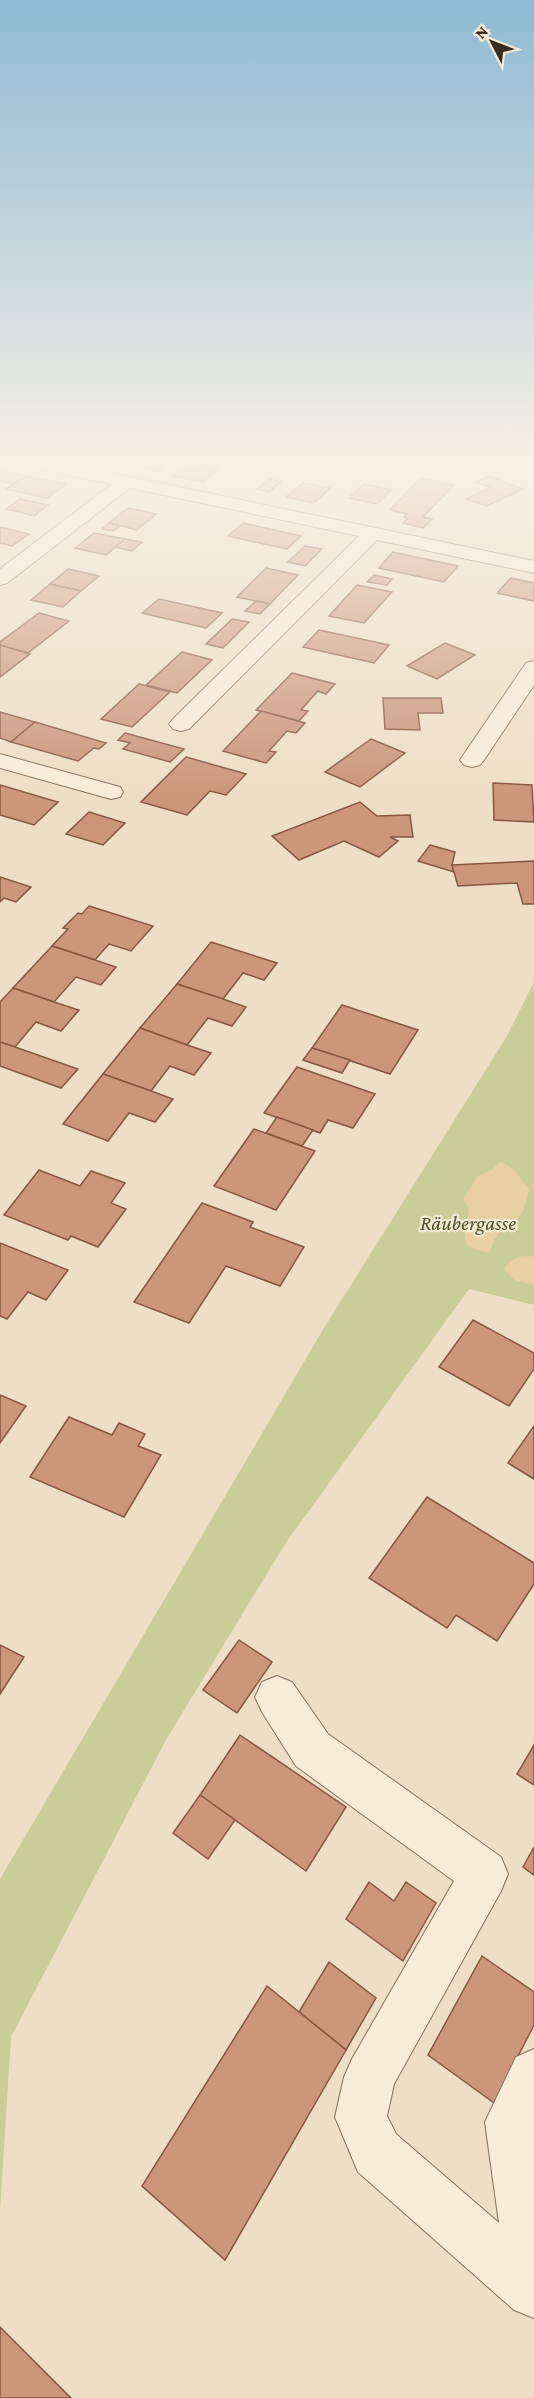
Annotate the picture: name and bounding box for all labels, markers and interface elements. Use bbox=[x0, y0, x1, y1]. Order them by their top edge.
north arrow bbox=[462, 12, 522, 72]
text: N bbox=[471, 22, 491, 42]
park label: Räubergasse bbox=[420, 1211, 516, 1235]

